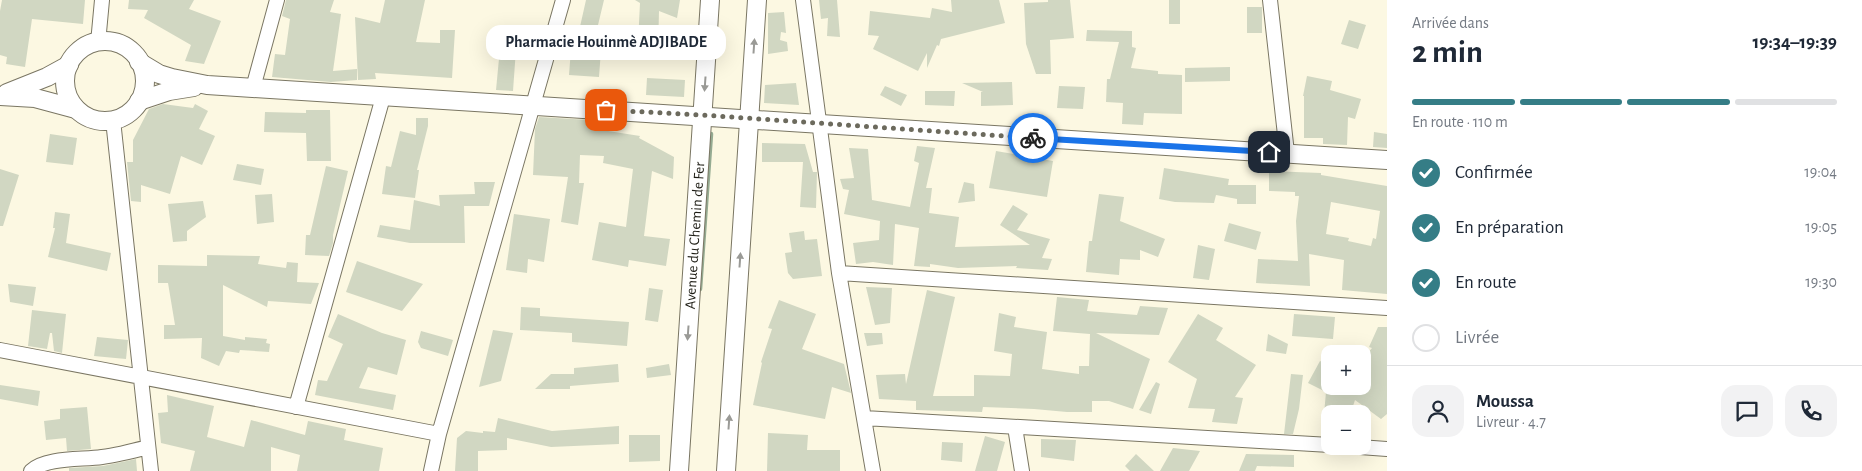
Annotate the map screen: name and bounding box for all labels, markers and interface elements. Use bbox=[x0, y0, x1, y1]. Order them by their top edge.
text: Arrivée dans bbox=[1412, 15, 1489, 31]
callout: Pharmacie Houinmè ADJIBADE bbox=[486, 25, 726, 60]
text: 19:34–19:39 bbox=[1752, 33, 1837, 52]
text: Pharmacie Houinmè ADJIBADE bbox=[505, 34, 707, 50]
text: 2 min bbox=[1412, 36, 1483, 68]
one-way arrow bbox=[750, 37, 758, 53]
one-way arrow bbox=[700, 76, 708, 92]
pin bbox=[585, 89, 627, 131]
icon: bag bbox=[592, 96, 620, 124]
courier bbox=[1008, 113, 1058, 163]
text: En route · 110 m bbox=[1412, 114, 1508, 130]
icon: bike bbox=[1019, 124, 1047, 152]
pin bbox=[1248, 131, 1290, 173]
icon: home bbox=[1255, 138, 1283, 166]
icon: check bbox=[1412, 159, 1440, 187]
street label: Avenue du Chemin de Fer bbox=[683, 161, 707, 310]
text: Confirmée bbox=[1455, 163, 1533, 182]
text: 19:04 bbox=[1804, 164, 1837, 180]
icon: check bbox=[1412, 214, 1440, 242]
text: En préparation bbox=[1455, 218, 1564, 237]
text: 19:05 bbox=[1805, 219, 1837, 235]
one-way arrow bbox=[736, 252, 744, 268]
icon: check bbox=[1412, 269, 1440, 297]
text: En route bbox=[1455, 273, 1517, 292]
text: 19:30 bbox=[1805, 274, 1837, 290]
one-way arrow bbox=[684, 325, 692, 341]
text: Livrée bbox=[1455, 328, 1499, 347]
map controls bbox=[1321, 345, 1371, 455]
button: + bbox=[1321, 345, 1371, 395]
button: person bbox=[1412, 385, 1464, 437]
button: chat bbox=[1721, 385, 1773, 437]
button: phone bbox=[1785, 385, 1837, 437]
text: Moussa bbox=[1476, 392, 1534, 411]
button: − bbox=[1321, 405, 1371, 455]
one-way arrow bbox=[726, 414, 734, 430]
text: Livreur · 4.7 bbox=[1476, 414, 1546, 430]

